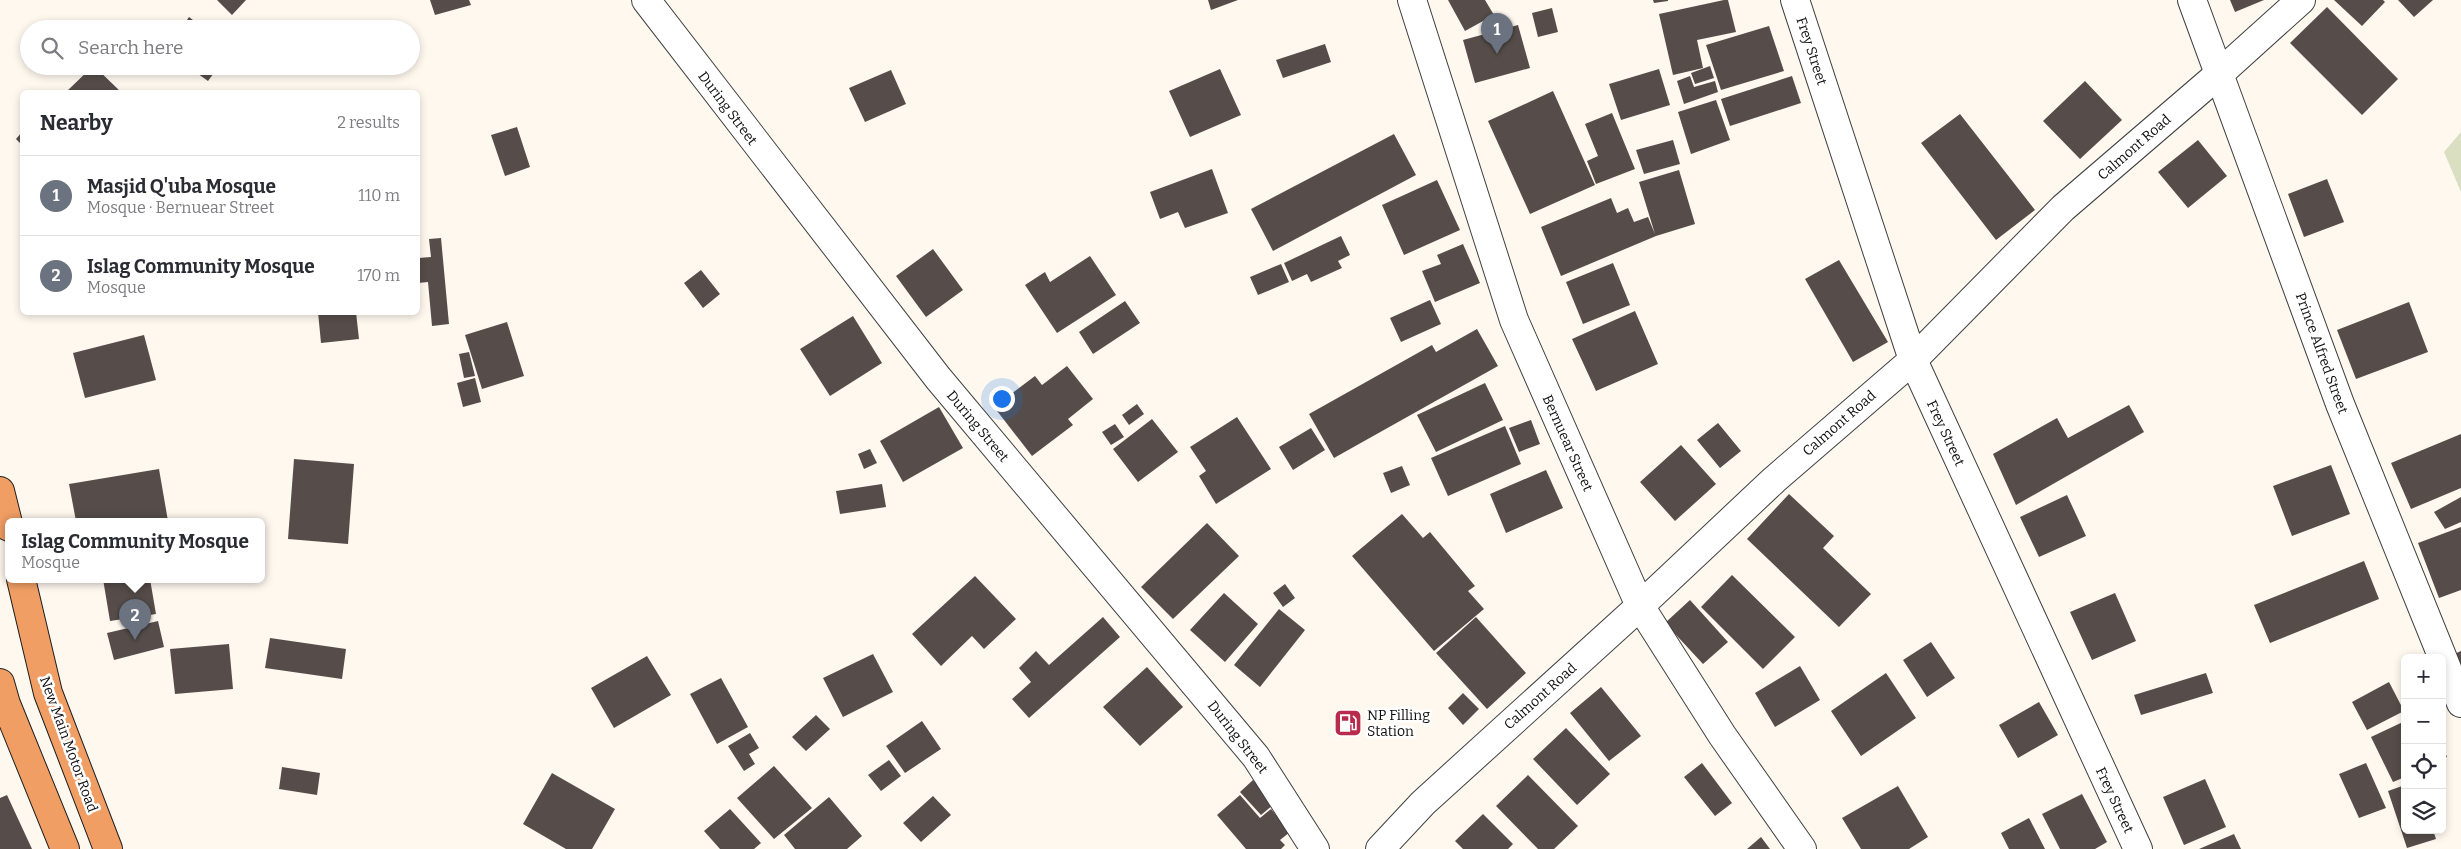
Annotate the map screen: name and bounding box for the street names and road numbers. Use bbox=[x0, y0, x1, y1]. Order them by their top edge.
street label: Frey Street bbox=[1793, 15, 1831, 87]
street label: During Street bbox=[694, 68, 761, 148]
street label: Calmont Road bbox=[2094, 111, 2174, 184]
street label: Prince Alfred Street bbox=[2292, 290, 2351, 416]
street label: During Street bbox=[943, 387, 1012, 465]
street label: Calmont Road bbox=[1799, 387, 1879, 460]
street label: Bernuear Street bbox=[1539, 392, 1596, 494]
street label: Frey Street bbox=[1923, 398, 1968, 469]
street label: Calmont Road bbox=[1501, 659, 1580, 733]
street label: New Main Motor Road bbox=[36, 674, 101, 814]
street label: During Street bbox=[1204, 697, 1271, 777]
street label: Frey Street bbox=[2092, 765, 2137, 836]

